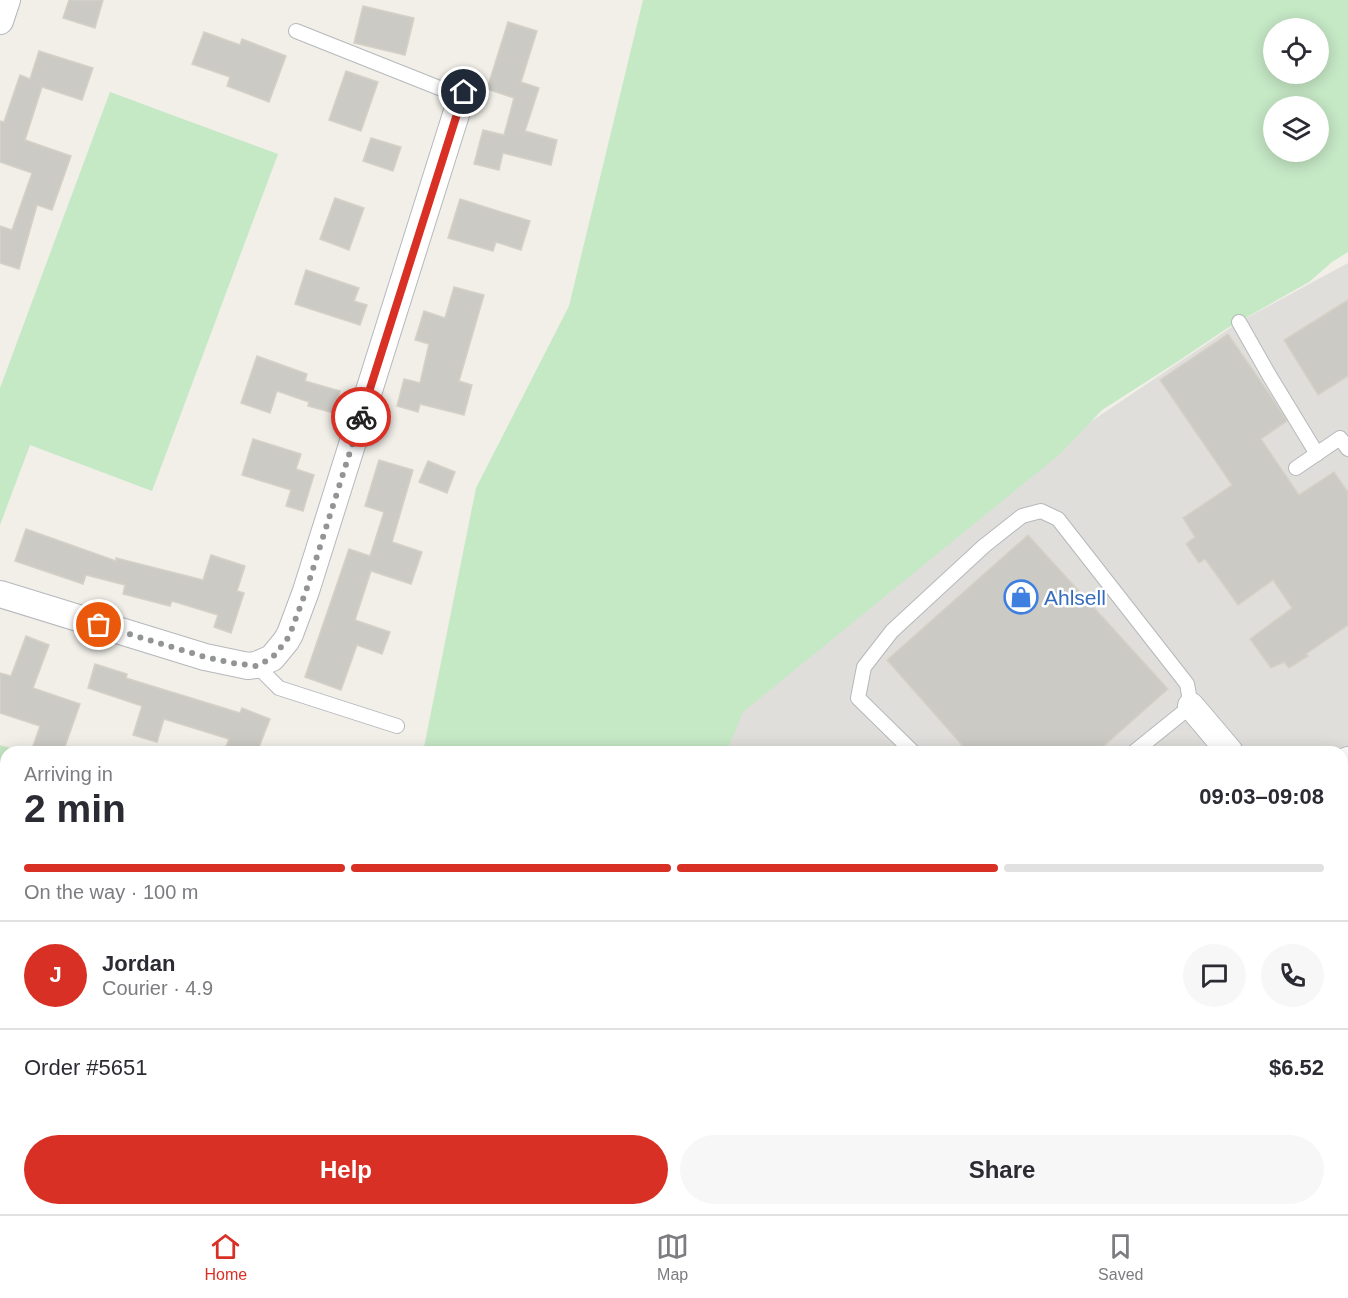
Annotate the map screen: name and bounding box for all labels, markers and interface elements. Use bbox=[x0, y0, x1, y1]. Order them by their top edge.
map controls bbox=[1263, 18, 1329, 162]
button: locate bbox=[1263, 18, 1329, 84]
pin bbox=[438, 66, 489, 117]
icon: home bbox=[447, 75, 480, 108]
button: layers bbox=[1263, 96, 1329, 162]
courier bbox=[331, 387, 391, 447]
icon: bike bbox=[345, 401, 378, 434]
shop icon: Ahlsell bbox=[1003, 579, 1039, 615]
place label: Ahlsell bbox=[1044, 586, 1106, 609]
pin bbox=[73, 599, 124, 650]
icon: bag bbox=[82, 608, 115, 641]
text: Arriving in bbox=[24, 763, 113, 785]
text: 09:03–09:08 bbox=[1199, 784, 1324, 809]
text: 2 min bbox=[24, 787, 126, 830]
text: On the way · 100 m bbox=[24, 881, 199, 903]
button: chat bbox=[1183, 944, 1246, 1007]
button: phone bbox=[1261, 944, 1324, 1007]
text: Jordan bbox=[102, 951, 175, 976]
text: J bbox=[49, 962, 62, 987]
text: Courier · 4.9 bbox=[102, 977, 213, 999]
text: Order #5651 bbox=[24, 1055, 148, 1080]
text: $6.52 bbox=[1269, 1055, 1324, 1080]
button: Help bbox=[24, 1135, 668, 1204]
button: Share bbox=[680, 1135, 1324, 1204]
tab: Home bbox=[204, 1230, 247, 1284]
tab: Map bbox=[656, 1230, 689, 1284]
tab: Saved bbox=[1098, 1230, 1143, 1284]

